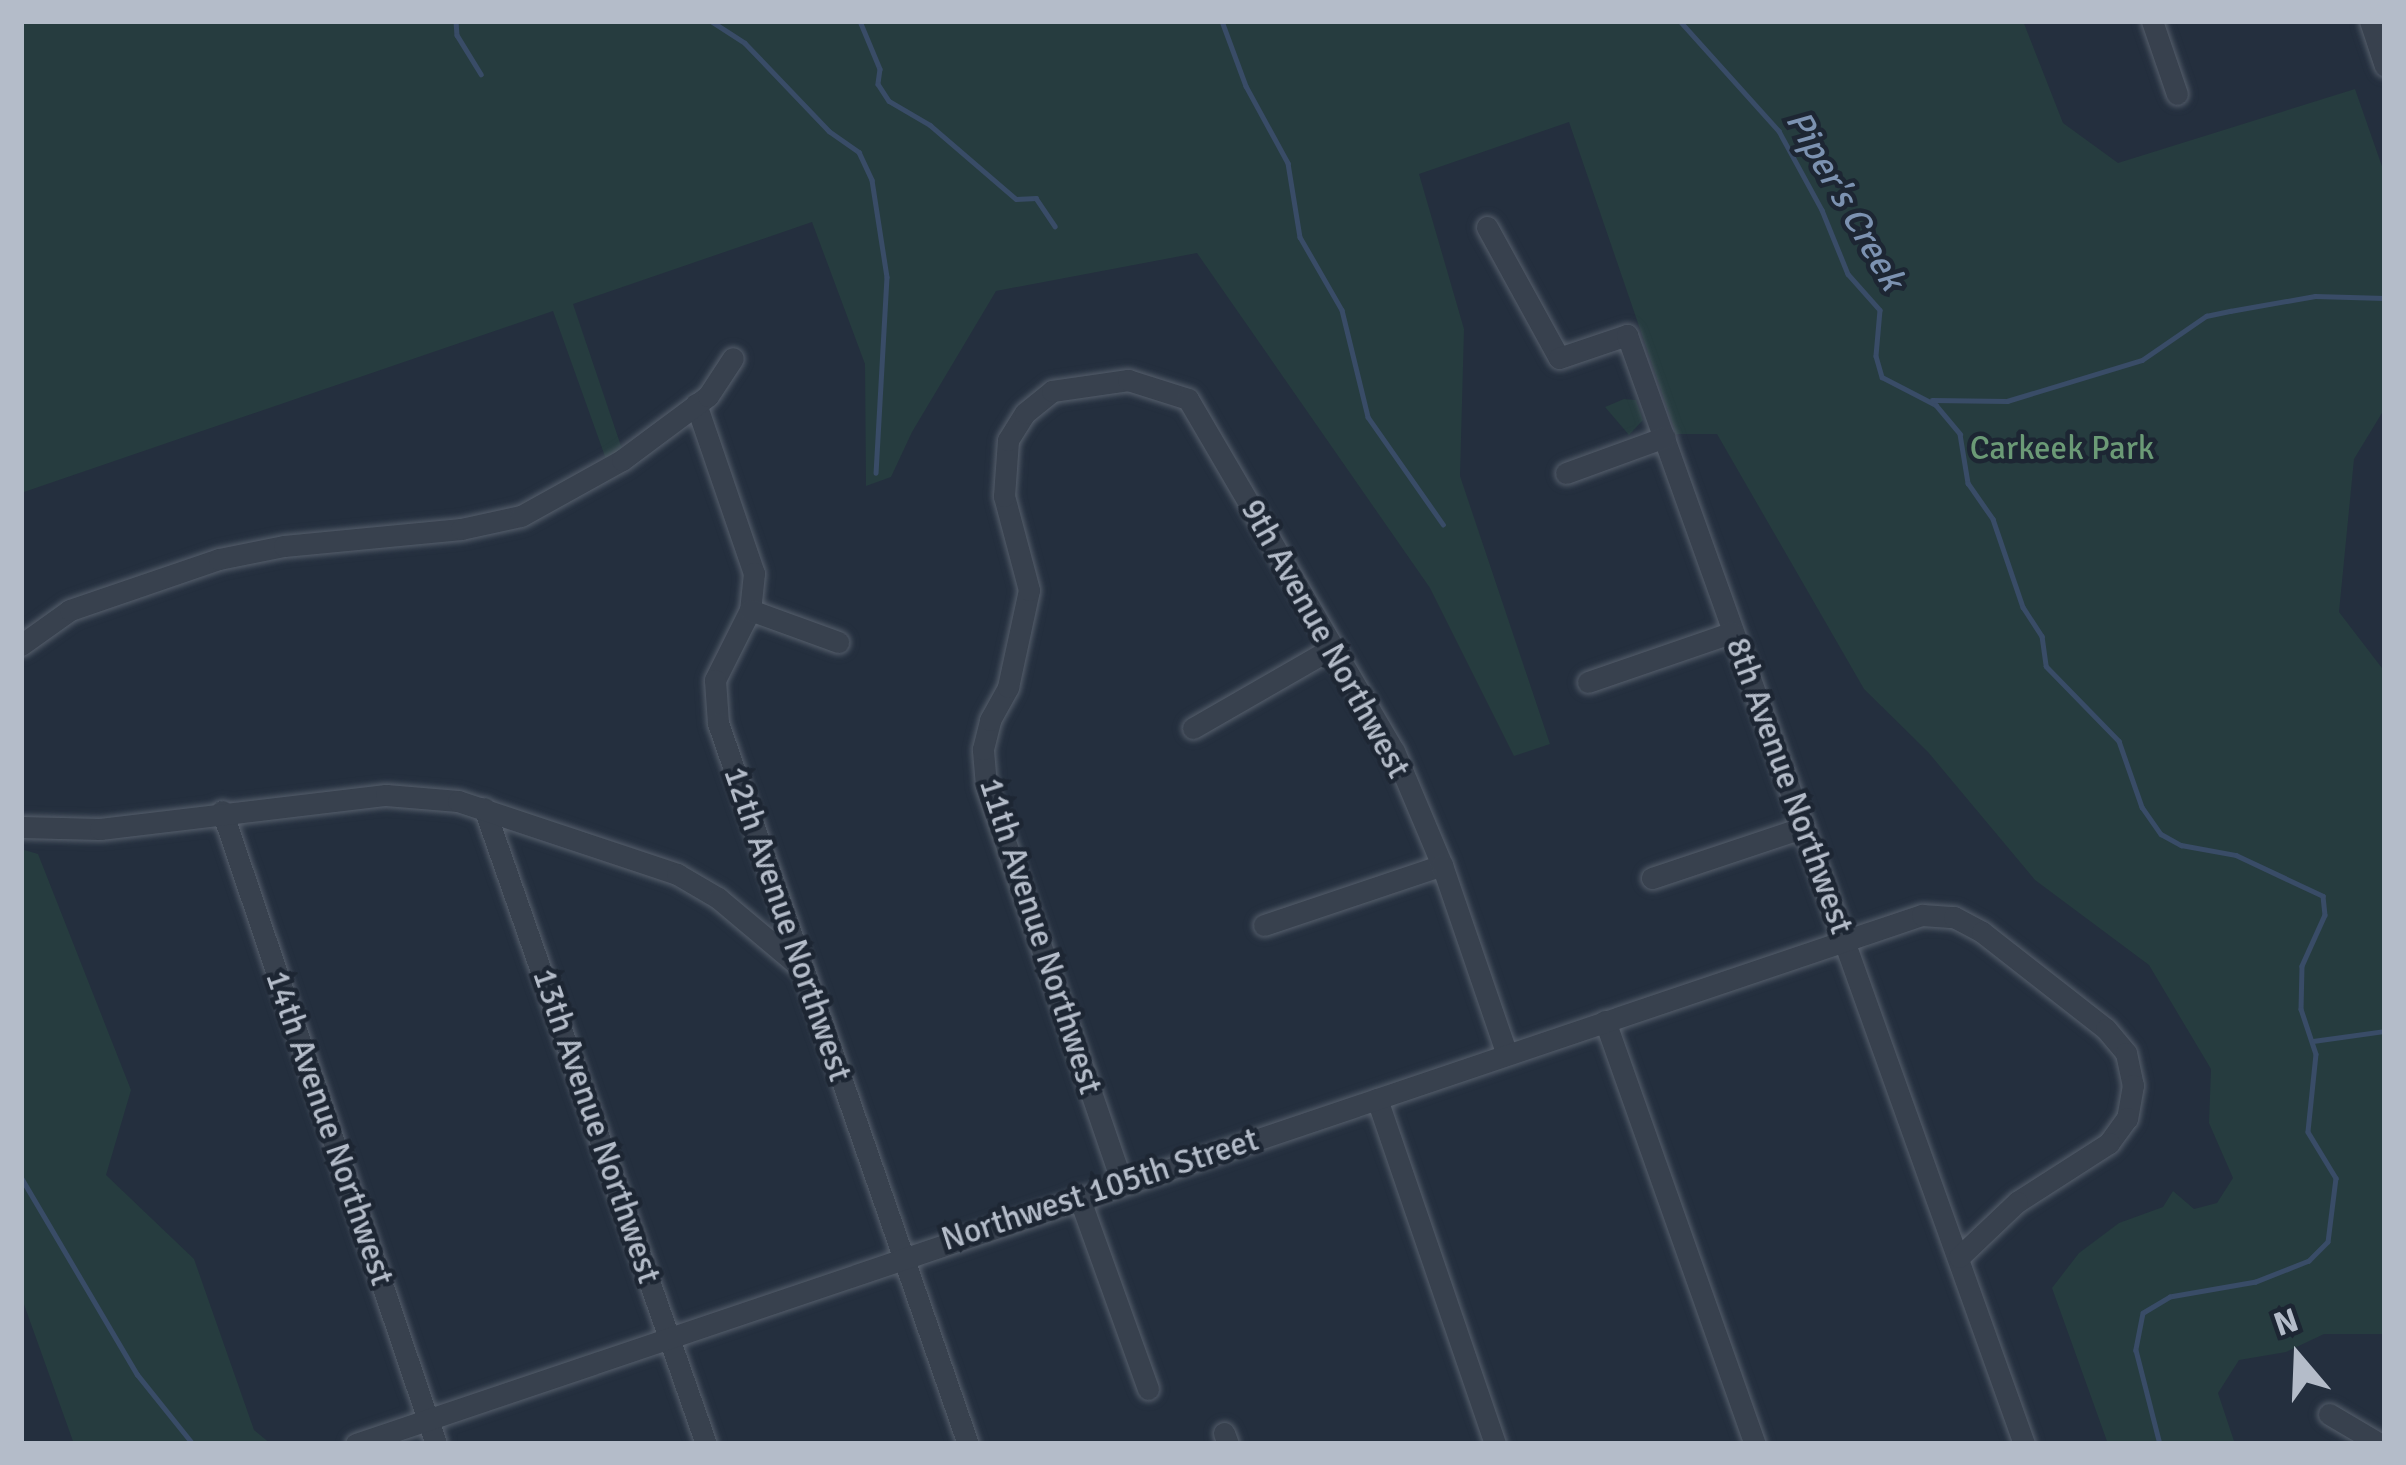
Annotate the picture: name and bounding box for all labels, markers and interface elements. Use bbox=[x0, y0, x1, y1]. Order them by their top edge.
water label: Piper's Creek bbox=[1776, 103, 1914, 297]
park label: Carkeek Park bbox=[1970, 429, 2154, 469]
street label: 9th Avenue Northwest bbox=[1232, 493, 1418, 785]
street label: 8th Avenue Northwest bbox=[1717, 632, 1861, 940]
street label: 12th Avenue Northwest bbox=[715, 761, 859, 1087]
street label: 11th Avenue Northwest bbox=[970, 773, 1110, 1099]
street label: 13th Avenue Northwest bbox=[524, 963, 668, 1289]
street label: 14th Avenue Northwest bbox=[257, 965, 401, 1291]
street label: Northwest 105th Street bbox=[937, 1120, 1263, 1260]
north arrow bbox=[2238, 1297, 2358, 1417]
text: N bbox=[2269, 1299, 2304, 1346]

